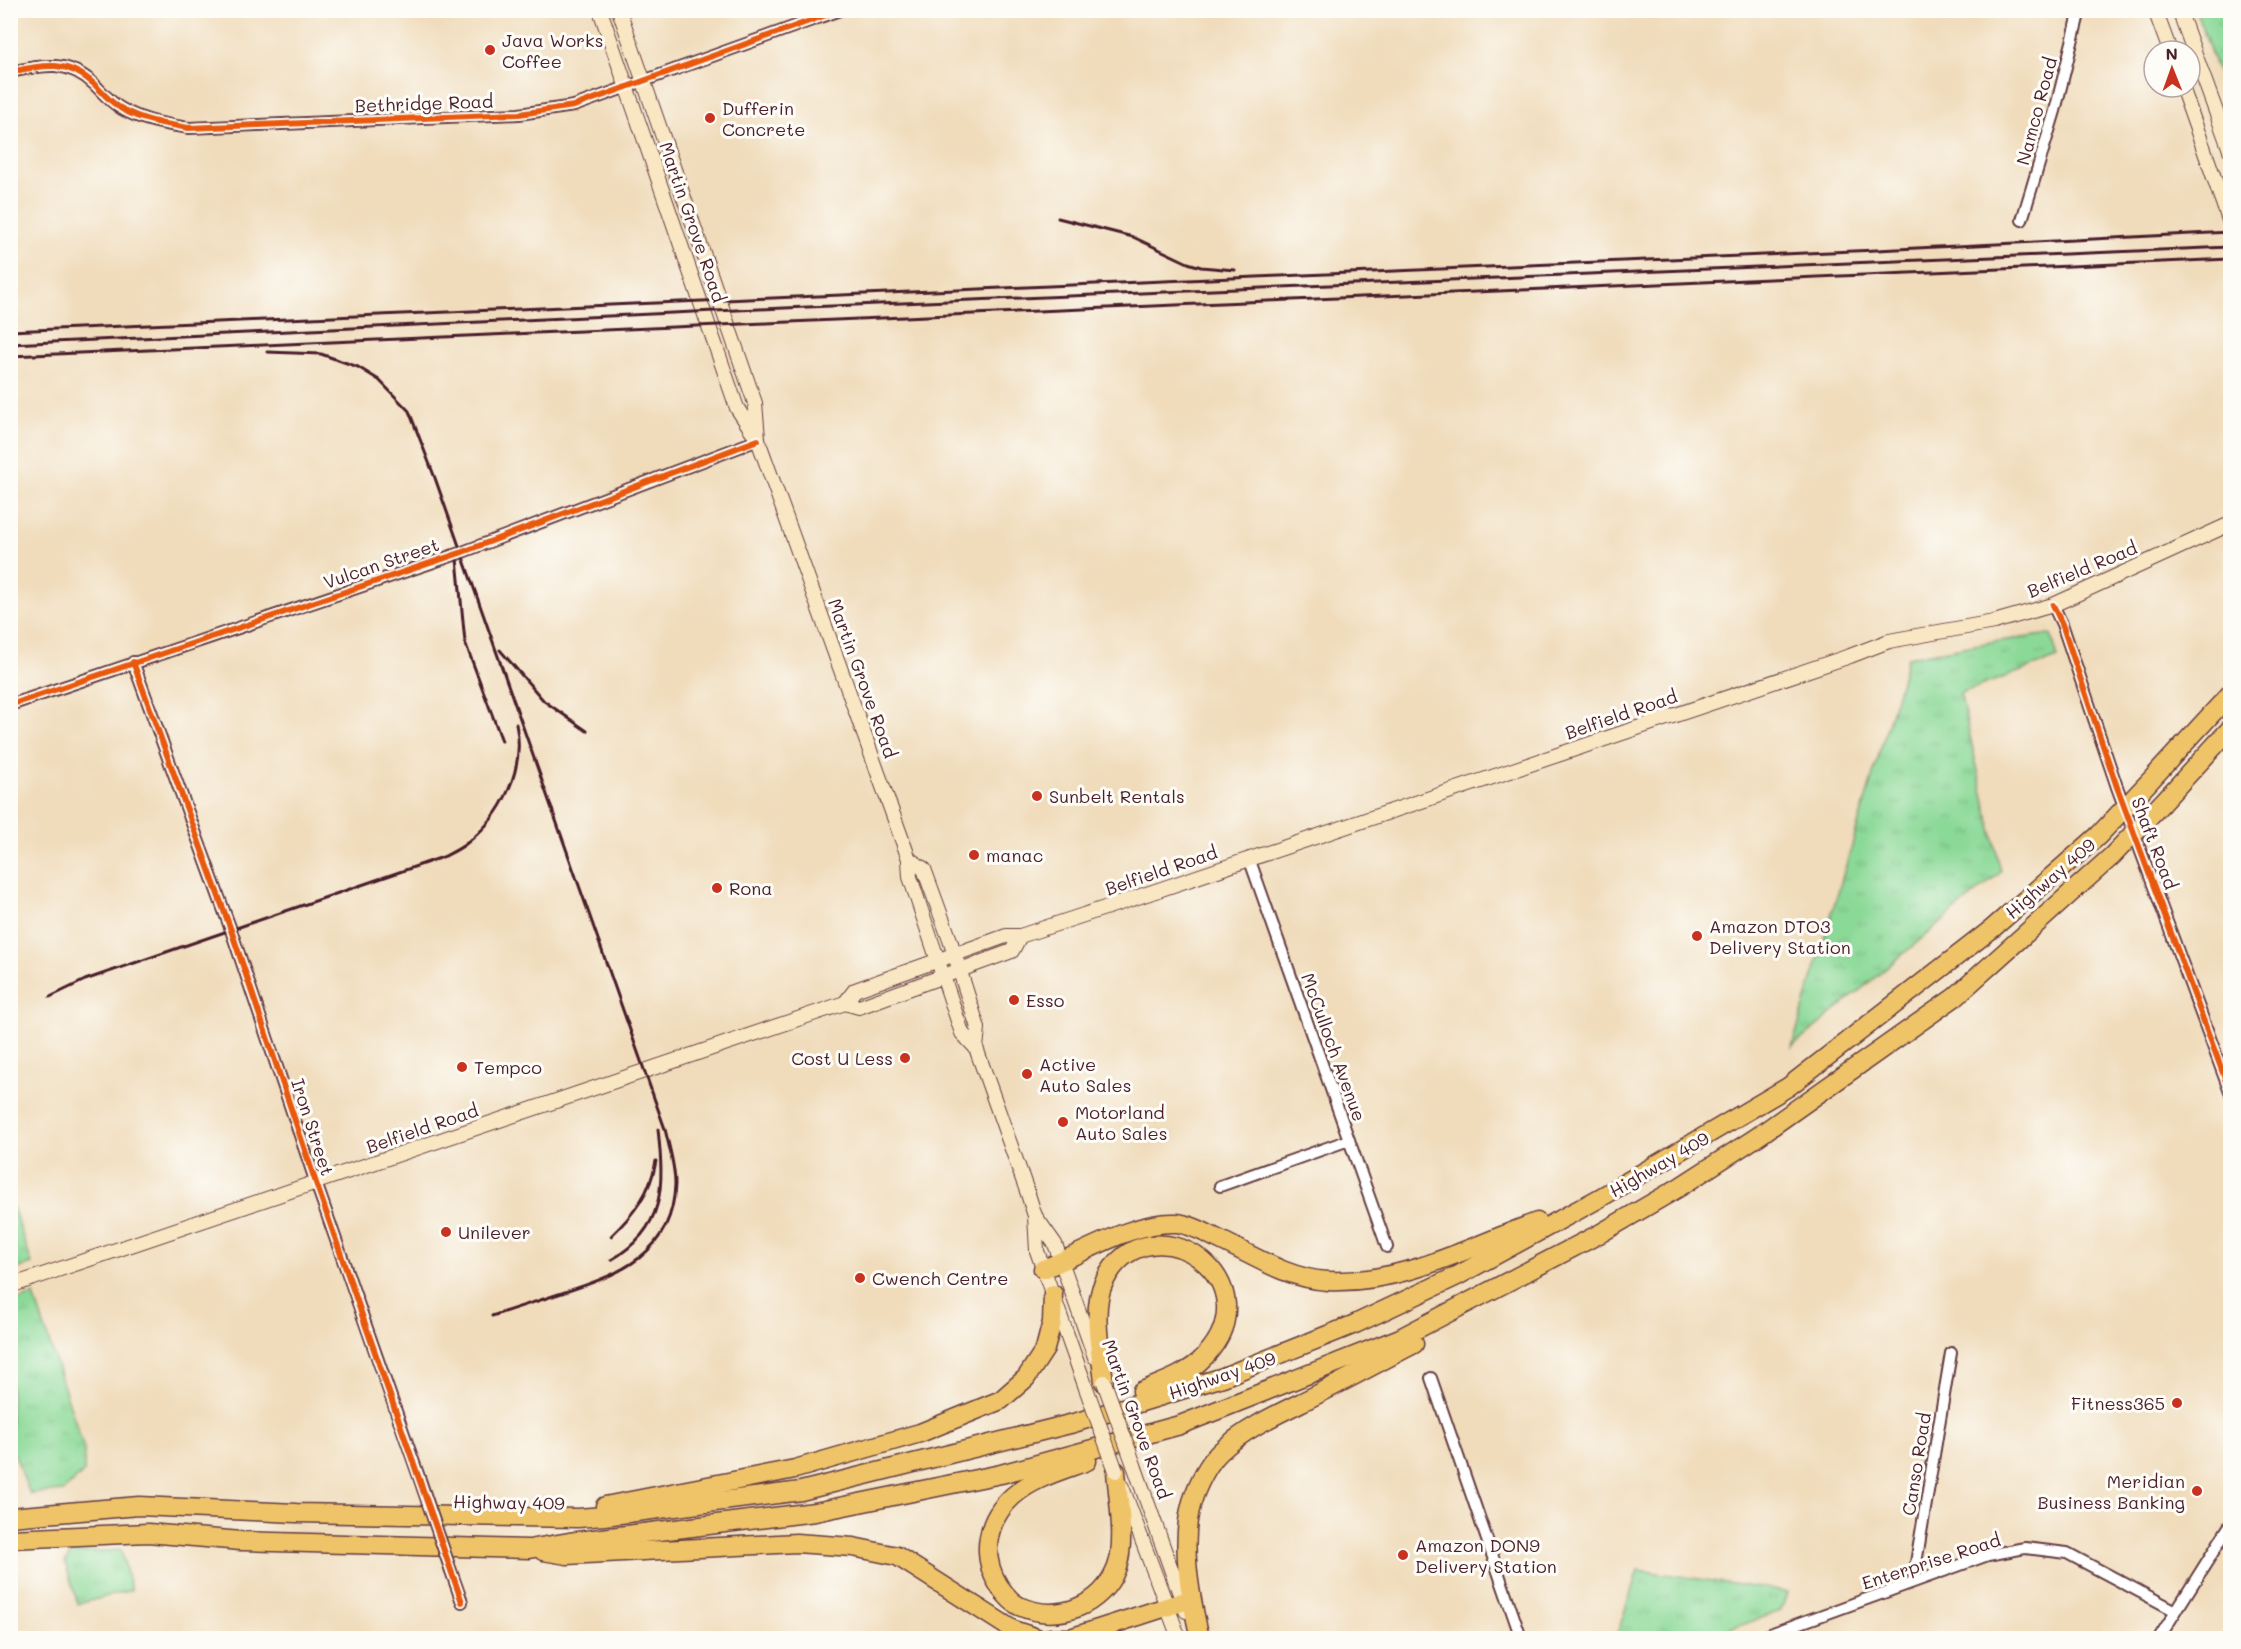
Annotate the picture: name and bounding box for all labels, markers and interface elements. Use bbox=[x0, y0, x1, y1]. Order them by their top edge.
place label: Java Works Coffee bbox=[502, 28, 603, 73]
north arrow bbox=[2142, 39, 2202, 99]
marker: Java Works Coffee bbox=[483, 43, 497, 57]
text: N bbox=[2165, 43, 2178, 64]
street label: Namco Road bbox=[2010, 54, 2062, 168]
street label: Bethridge Road bbox=[354, 89, 494, 117]
place label: Dufferin Concrete bbox=[722, 96, 805, 141]
marker: Dufferin Concrete bbox=[703, 111, 717, 125]
street label: Martin Grove Road bbox=[654, 139, 732, 305]
street label: Vulcan Street bbox=[320, 532, 442, 594]
street label: Belfield Road bbox=[2023, 535, 2141, 603]
street label: Martin Grove Road bbox=[823, 595, 903, 761]
street label: Belfield Road bbox=[1562, 684, 1680, 744]
place label: Sunbelt Rentals bbox=[1049, 784, 1185, 808]
marker: Sunbelt Rentals bbox=[1030, 789, 1044, 803]
street label: Shaft Road bbox=[2126, 793, 2184, 893]
street label: Highway 409 bbox=[2000, 832, 2100, 924]
street label: Belfield Road bbox=[1102, 840, 1220, 900]
place label: manac bbox=[986, 843, 1043, 867]
marker: manac bbox=[967, 848, 981, 862]
place label: Rona bbox=[729, 876, 772, 900]
marker: Rona bbox=[710, 881, 724, 895]
place label: Amazon DTO3 Delivery Station bbox=[1709, 914, 1851, 959]
marker: Amazon DTO3 Delivery Station bbox=[1690, 929, 1704, 943]
street label: McCulloch Avenue bbox=[1296, 970, 1372, 1124]
place label: Esso bbox=[1026, 988, 1065, 1012]
marker: Esso bbox=[1007, 993, 1021, 1007]
place label: Cost U Less bbox=[791, 1046, 893, 1070]
marker: Cost U Less bbox=[898, 1051, 912, 1065]
place label: Active Auto Sales bbox=[1039, 1052, 1131, 1097]
place label: Tempco bbox=[474, 1055, 542, 1079]
marker: Tempco bbox=[455, 1060, 469, 1074]
marker: Active Auto Sales bbox=[1020, 1067, 1034, 1081]
street label: Iron Street bbox=[286, 1075, 340, 1179]
street label: Belfield Road bbox=[363, 1098, 481, 1158]
place label: Motorland Auto Sales bbox=[1075, 1100, 1167, 1145]
marker: Motorland Auto Sales bbox=[1056, 1115, 1070, 1129]
street label: Highway 409 bbox=[1605, 1126, 1714, 1202]
place label: Unilever bbox=[458, 1220, 531, 1244]
marker: Unilever bbox=[439, 1225, 453, 1239]
place label: Cwench Centre bbox=[872, 1266, 1009, 1290]
marker: Cwench Centre bbox=[853, 1271, 867, 1285]
street label: Martin Grove Road bbox=[1097, 1336, 1177, 1502]
street label: Highway 409 bbox=[1165, 1345, 1279, 1405]
place label: Fitness365 bbox=[2071, 1391, 2165, 1415]
marker: Fitness365 bbox=[2170, 1396, 2184, 1410]
street label: Canso Road bbox=[1896, 1411, 1936, 1517]
place label: Meridian Business Banking bbox=[2038, 1469, 2185, 1514]
marker: Meridian Business Banking bbox=[2190, 1484, 2204, 1498]
street label: Highway 409 bbox=[453, 1489, 565, 1515]
street label: Enterprise Road bbox=[1859, 1527, 2003, 1595]
place label: Amazon DON9 Delivery Station bbox=[1415, 1533, 1557, 1578]
marker: Amazon DON9 Delivery Station bbox=[1396, 1548, 1410, 1562]

